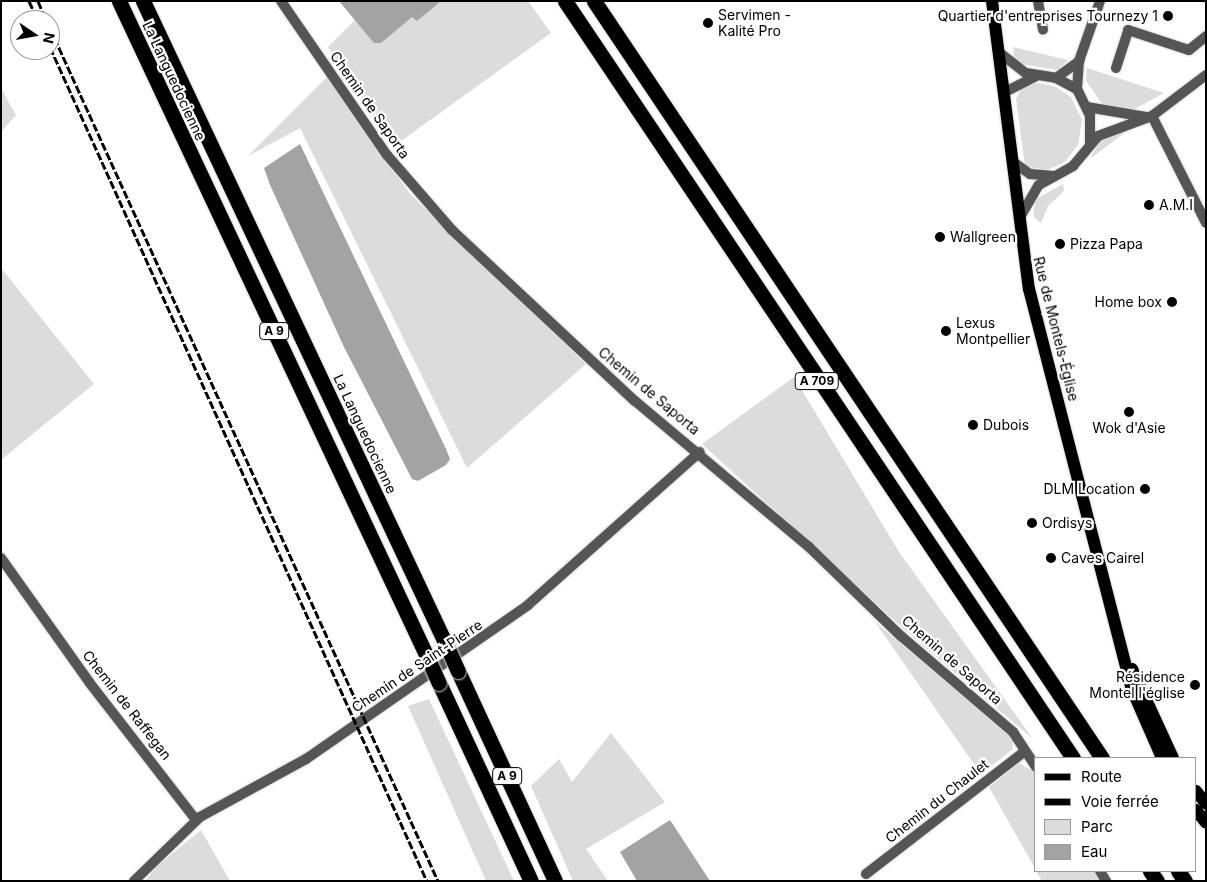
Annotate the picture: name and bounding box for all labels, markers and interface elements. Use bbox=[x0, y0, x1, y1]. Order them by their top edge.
place label: Servimen - Kalité Pro bbox=[718, 7, 791, 40]
place label: Quartier d'entreprises Tournezy 1 bbox=[938, 8, 1158, 24]
north arrow bbox=[10, 10, 60, 60]
marker: Quartier d'entreprises Tournezy 1 bbox=[1162, 10, 1174, 22]
marker: Servimen - Kalité Pro bbox=[702, 17, 714, 29]
street label: La Languedocienne bbox=[139, 19, 209, 143]
text: N bbox=[40, 31, 59, 45]
street label: Chemin de Saporta bbox=[327, 48, 413, 162]
place label: A.M.I bbox=[1159, 197, 1193, 213]
marker: A.M.I bbox=[1143, 199, 1155, 211]
place label: Wallgreen bbox=[950, 229, 1016, 245]
marker: Wallgreen bbox=[934, 231, 946, 243]
place label: Pizza Papa bbox=[1070, 236, 1143, 252]
marker: Pizza Papa bbox=[1054, 238, 1066, 250]
street label: Rue de Montels-Église bbox=[1030, 255, 1082, 403]
place label: Home box bbox=[1095, 294, 1162, 310]
marker: Home box bbox=[1166, 296, 1178, 308]
place label: Lexus Montpellier bbox=[956, 315, 1030, 348]
road number: A 9 bbox=[259, 322, 289, 341]
marker: Lexus Montpellier bbox=[940, 325, 952, 337]
street label: Chemin de Saporta bbox=[595, 344, 703, 438]
street label: La Languedocienne bbox=[330, 372, 400, 496]
road number: A 709 bbox=[794, 372, 840, 391]
marker: Wok d'Asie bbox=[1123, 406, 1135, 418]
place label: Dubois bbox=[983, 417, 1029, 433]
marker: Dubois bbox=[967, 419, 979, 431]
place label: Wok d'Asie bbox=[1092, 420, 1166, 436]
place label: DLM Location bbox=[1043, 481, 1135, 497]
marker: DLM Location bbox=[1139, 483, 1151, 495]
place label: Ordisys bbox=[1042, 515, 1092, 531]
marker: Ordisys bbox=[1026, 517, 1038, 529]
place label: Caves Cairel bbox=[1061, 550, 1144, 566]
marker: Caves Cairel bbox=[1045, 552, 1057, 564]
street label: Chemin de Saporta bbox=[899, 612, 1005, 708]
street label: Chemin de Saint-Pierre bbox=[349, 616, 485, 716]
street label: Chemin de Raffegan bbox=[79, 647, 175, 763]
place label: Résidence Montel l'église bbox=[1089, 669, 1185, 702]
marker: Résidence Montel l'église bbox=[1189, 679, 1201, 691]
street label: Chemin du Chaulet bbox=[882, 756, 992, 846]
legend bbox=[1034, 757, 1197, 872]
road number: A 9 bbox=[492, 766, 522, 786]
text: Route bbox=[1081, 767, 1122, 786]
text: Voie ferrée bbox=[1081, 792, 1159, 811]
text: Parc bbox=[1081, 817, 1113, 836]
text: Eau bbox=[1081, 842, 1107, 861]

